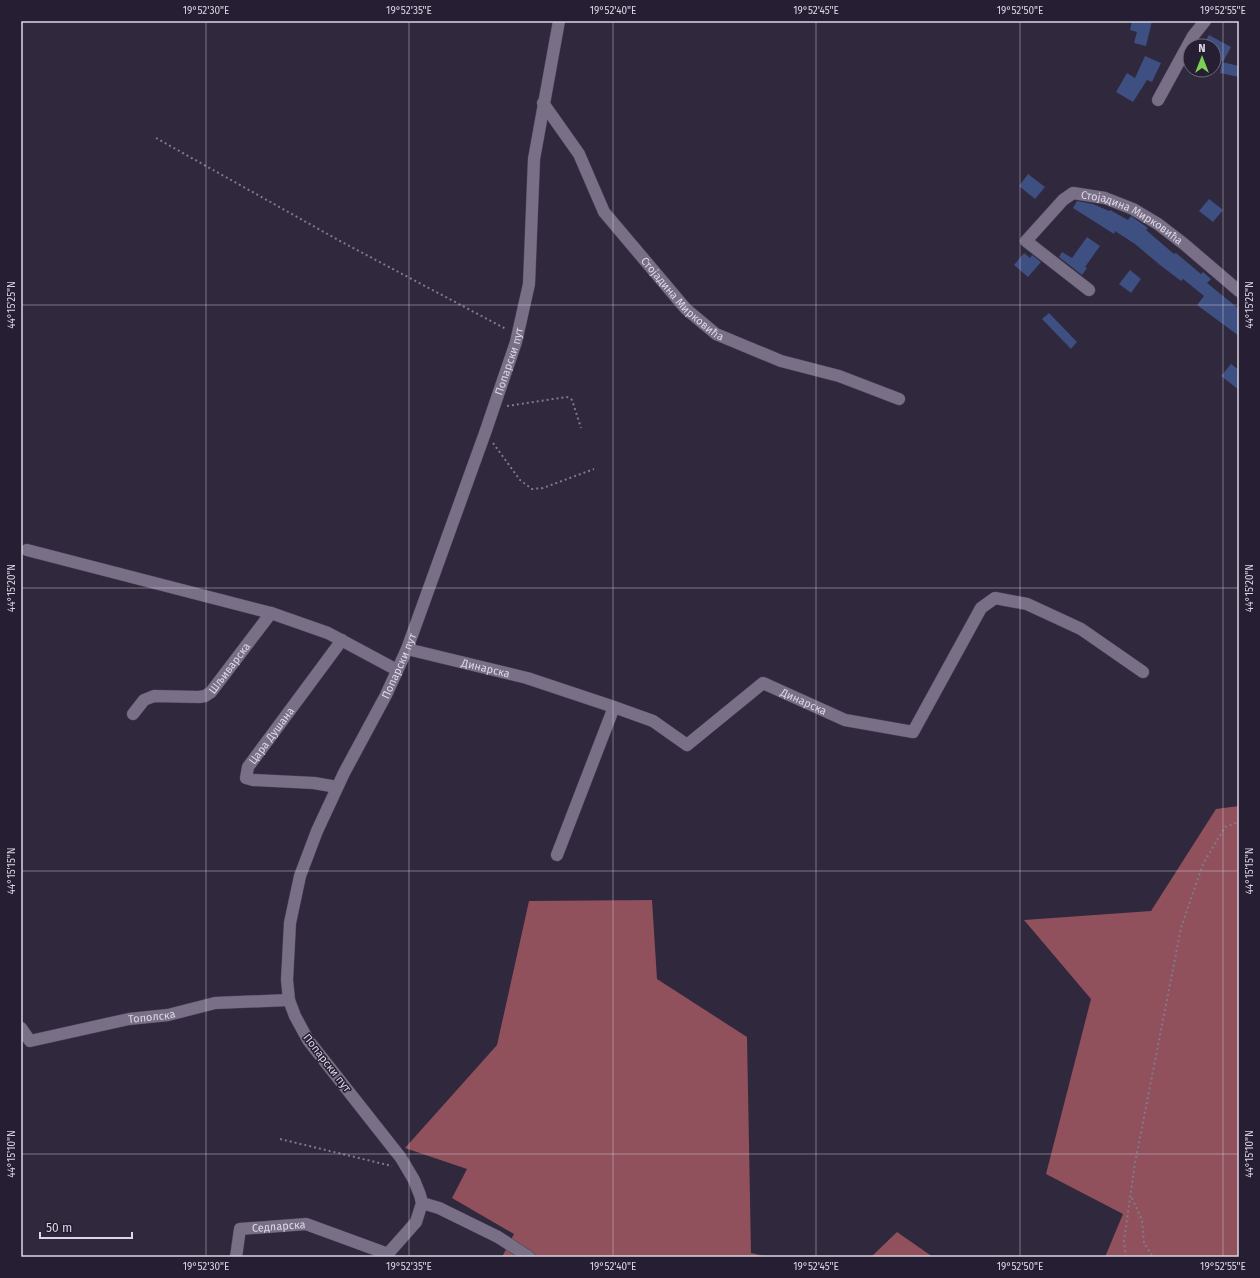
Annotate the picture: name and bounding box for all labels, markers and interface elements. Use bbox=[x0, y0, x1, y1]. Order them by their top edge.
text: 19°52'30"E bbox=[183, 5, 229, 17]
text: 19°52'35"E bbox=[386, 5, 432, 17]
text: 19°52'40"E bbox=[590, 5, 636, 17]
text: 19°52'45"E bbox=[793, 5, 839, 17]
text: 19°52'50"E bbox=[997, 5, 1043, 17]
text: 19°52'55"E bbox=[1200, 5, 1246, 17]
north arrow bbox=[1182, 38, 1222, 78]
text: N bbox=[1198, 42, 1206, 55]
street label: Стојадина Мирковића bbox=[1080, 188, 1186, 247]
street label: Стојадина Мирковића bbox=[638, 254, 726, 343]
text: 44°15'25"N bbox=[6, 281, 18, 329]
text: 44°15'25"N bbox=[1244, 281, 1256, 329]
street label: Попарски пут bbox=[492, 326, 526, 397]
text: 44°15'20"N bbox=[6, 564, 18, 612]
text: 44°15'20"N bbox=[1244, 564, 1256, 612]
street label: Попарски пут bbox=[379, 631, 419, 701]
street label: Шљиварска bbox=[206, 640, 253, 696]
street label: Динарска bbox=[459, 656, 511, 680]
street label: Динарска bbox=[778, 685, 829, 717]
street label: Цара Душана bbox=[246, 704, 297, 767]
text: 44°15'15"N bbox=[6, 848, 18, 894]
text: 44°15'15"N bbox=[1244, 848, 1256, 894]
street label: Тополска bbox=[127, 1007, 177, 1026]
street label: Попарски пут bbox=[300, 1031, 354, 1095]
text: 44°15'10"N bbox=[6, 1130, 18, 1178]
text: 44°15'10"N bbox=[1244, 1130, 1256, 1178]
scale bar bbox=[40, 1214, 132, 1240]
street label: Седларска bbox=[251, 1218, 306, 1235]
text: 50 m bbox=[46, 1221, 72, 1235]
text: 19°52'30"E bbox=[183, 1261, 229, 1273]
text: 19°52'35"E bbox=[386, 1261, 432, 1273]
text: 19°52'40"E bbox=[590, 1261, 636, 1273]
text: 19°52'45"E bbox=[793, 1261, 839, 1273]
text: 19°52'50"E bbox=[997, 1261, 1043, 1273]
text: 19°52'55"E bbox=[1200, 1261, 1246, 1273]

